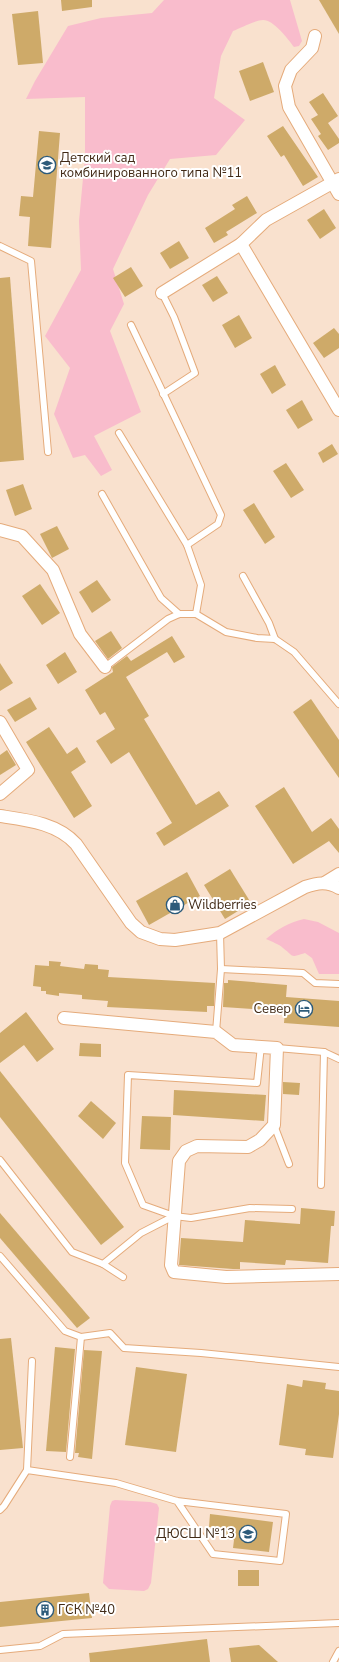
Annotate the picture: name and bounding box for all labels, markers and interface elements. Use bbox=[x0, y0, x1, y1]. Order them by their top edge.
place label: Детский сад комбинированного типа №11 bbox=[60, 149, 242, 182]
school or university icon: Детский сад комбинированного типа №11 bbox=[37, 155, 57, 175]
shop icon: Wildberries bbox=[165, 895, 185, 915]
place label: Wildberries bbox=[188, 896, 257, 914]
hotel icon: Север bbox=[294, 999, 314, 1019]
place label: Север bbox=[253, 1000, 291, 1018]
school or university icon: ДЮСШ №13 bbox=[238, 1524, 258, 1544]
place label: ДЮСШ №13 bbox=[156, 1525, 235, 1543]
building icon: ГСК №40 bbox=[35, 1600, 55, 1620]
place label: ГСК №40 bbox=[58, 1601, 115, 1619]

